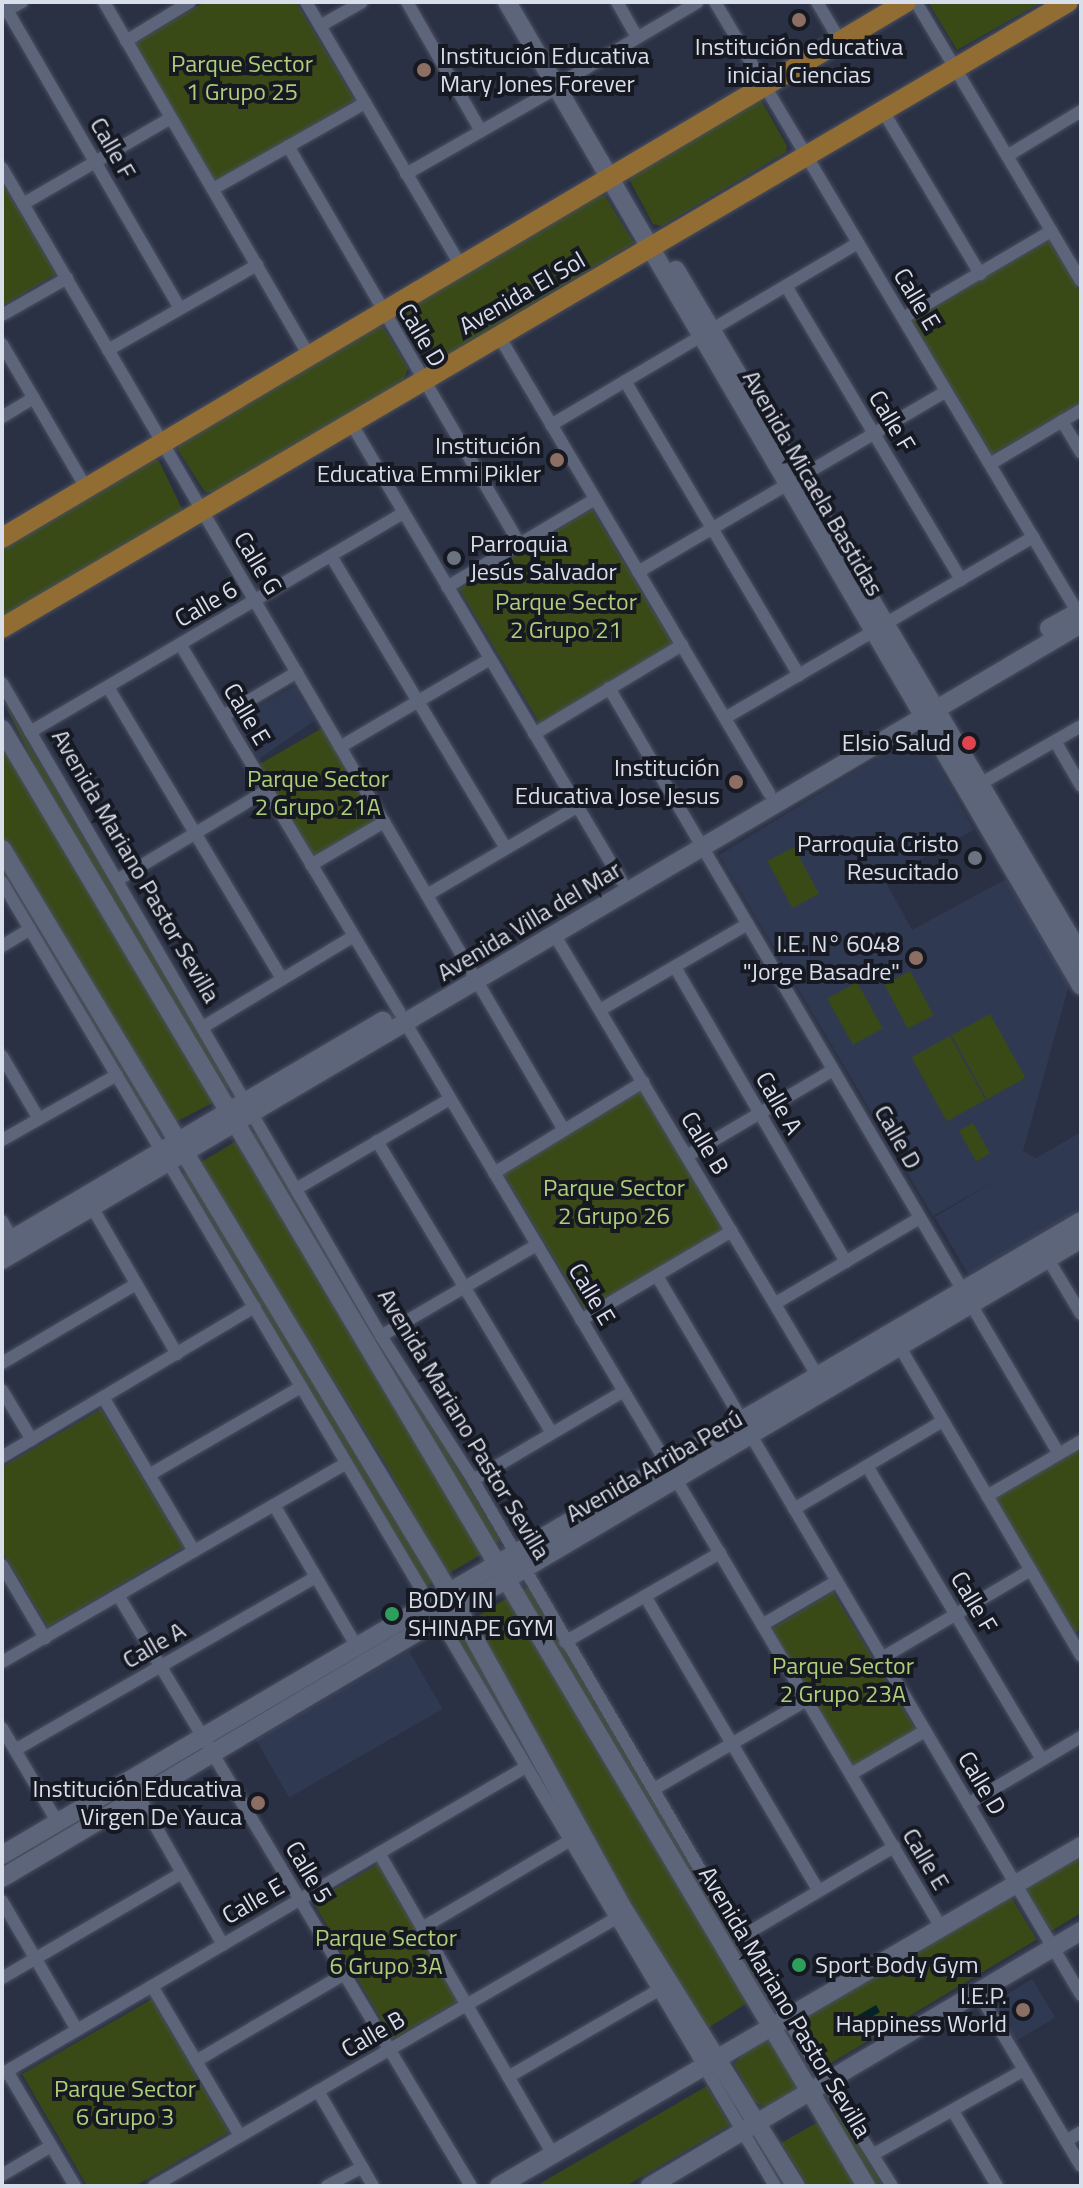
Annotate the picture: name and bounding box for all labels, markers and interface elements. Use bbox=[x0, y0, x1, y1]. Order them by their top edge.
marker: Institución educativa inicial Ciencias bbox=[790, 11, 808, 29]
place label: Institución educativa inicial Ciencias bbox=[695, 33, 903, 89]
place label: Institución Educativa Mary Jones Forever bbox=[440, 42, 649, 98]
park label: Parque Sector 1 Grupo 25 bbox=[171, 50, 313, 106]
marker: Institución Educativa Mary Jones Forever bbox=[415, 61, 433, 79]
street label: Calle F bbox=[84, 112, 142, 184]
street label: Avenida El Sol bbox=[454, 245, 590, 341]
street label: Calle E bbox=[887, 263, 947, 335]
street label: Calle D bbox=[392, 298, 452, 372]
street label: Avenida Micaela Bastidas bbox=[737, 365, 889, 601]
street label: Calle F bbox=[863, 385, 921, 457]
place label: Institución Educativa Emmi Pikler bbox=[317, 432, 541, 488]
marker: Institución Educativa Emmi Pikler bbox=[548, 451, 566, 469]
street label: Calle G bbox=[228, 526, 288, 600]
place label: Parroquia Jesús Salvador bbox=[470, 530, 617, 586]
marker: Parroquia Jesús Salvador bbox=[445, 549, 463, 567]
street label: Calle 6 bbox=[170, 575, 242, 633]
park label: Parque Sector 2 Grupo 21 bbox=[495, 588, 637, 644]
street label: Calle E bbox=[217, 678, 277, 750]
street label: Avenida Mariano Pastor Sevilla bbox=[46, 724, 226, 1008]
place label: Elsio Salud bbox=[842, 729, 951, 757]
marker: Elsio Salud bbox=[958, 732, 980, 754]
place label: Institución Educativa Jose Jesus bbox=[515, 754, 720, 810]
park label: Parque Sector 2 Grupo 21A bbox=[247, 765, 389, 821]
marker: Institución Educativa Jose Jesus bbox=[727, 773, 745, 791]
place label: Parroquia Cristo Resucitado bbox=[797, 830, 959, 886]
marker: Parroquia Cristo Resucitado bbox=[966, 849, 984, 867]
street label: Avenida Villa del Mar bbox=[432, 855, 626, 987]
place label: I.E. N° 6048 "Jorge Basadre" bbox=[743, 930, 900, 986]
marker: I.E. N° 6048 "Jorge Basadre" bbox=[907, 949, 925, 967]
street label: Calle A bbox=[750, 1066, 808, 1140]
street label: Calle D bbox=[868, 1100, 928, 1174]
street label: Calle B bbox=[675, 1106, 735, 1180]
park label: Parque Sector 2 Grupo 26 bbox=[543, 1174, 685, 1230]
street label: Calle E bbox=[562, 1258, 622, 1330]
street label: Avenida Mariano Pastor Sevilla bbox=[372, 1283, 556, 1565]
street label: Avenida Arriba Perú bbox=[561, 1404, 747, 1528]
street label: Calle F bbox=[945, 1566, 1003, 1638]
place label: BODY IN SHINAPE GYM bbox=[408, 1586, 554, 1642]
marker: BODY IN SHINAPE GYM bbox=[383, 1605, 401, 1623]
street label: Calle A bbox=[117, 1616, 191, 1674]
park label: Parque Sector 2 Grupo 23A bbox=[772, 1652, 914, 1708]
street label: Calle D bbox=[952, 1746, 1012, 1820]
place label: Institución Educativa Virgen De Yauca bbox=[33, 1775, 242, 1831]
marker: Institución Educativa Virgen De Yauca bbox=[249, 1794, 267, 1812]
street label: Calle E bbox=[896, 1823, 956, 1895]
street label: Calle 5 bbox=[279, 1836, 339, 1908]
street label: Avenida Mariano Pastor Sevilla bbox=[693, 1861, 877, 2143]
street label: Calle E bbox=[217, 1872, 289, 1930]
park label: Parque Sector 6 Grupo 3A bbox=[315, 1924, 457, 1980]
place label: Sport Body Gym bbox=[815, 1951, 979, 1979]
marker: Sport Body Gym bbox=[790, 1956, 808, 1974]
place label: I.E.P. Happiness World bbox=[836, 1982, 1007, 2038]
marker: I.E.P. Happiness World bbox=[1014, 2001, 1032, 2019]
street label: Calle B bbox=[336, 2004, 410, 2064]
park label: Parque Sector 6 Grupo 3 bbox=[54, 2075, 196, 2131]

